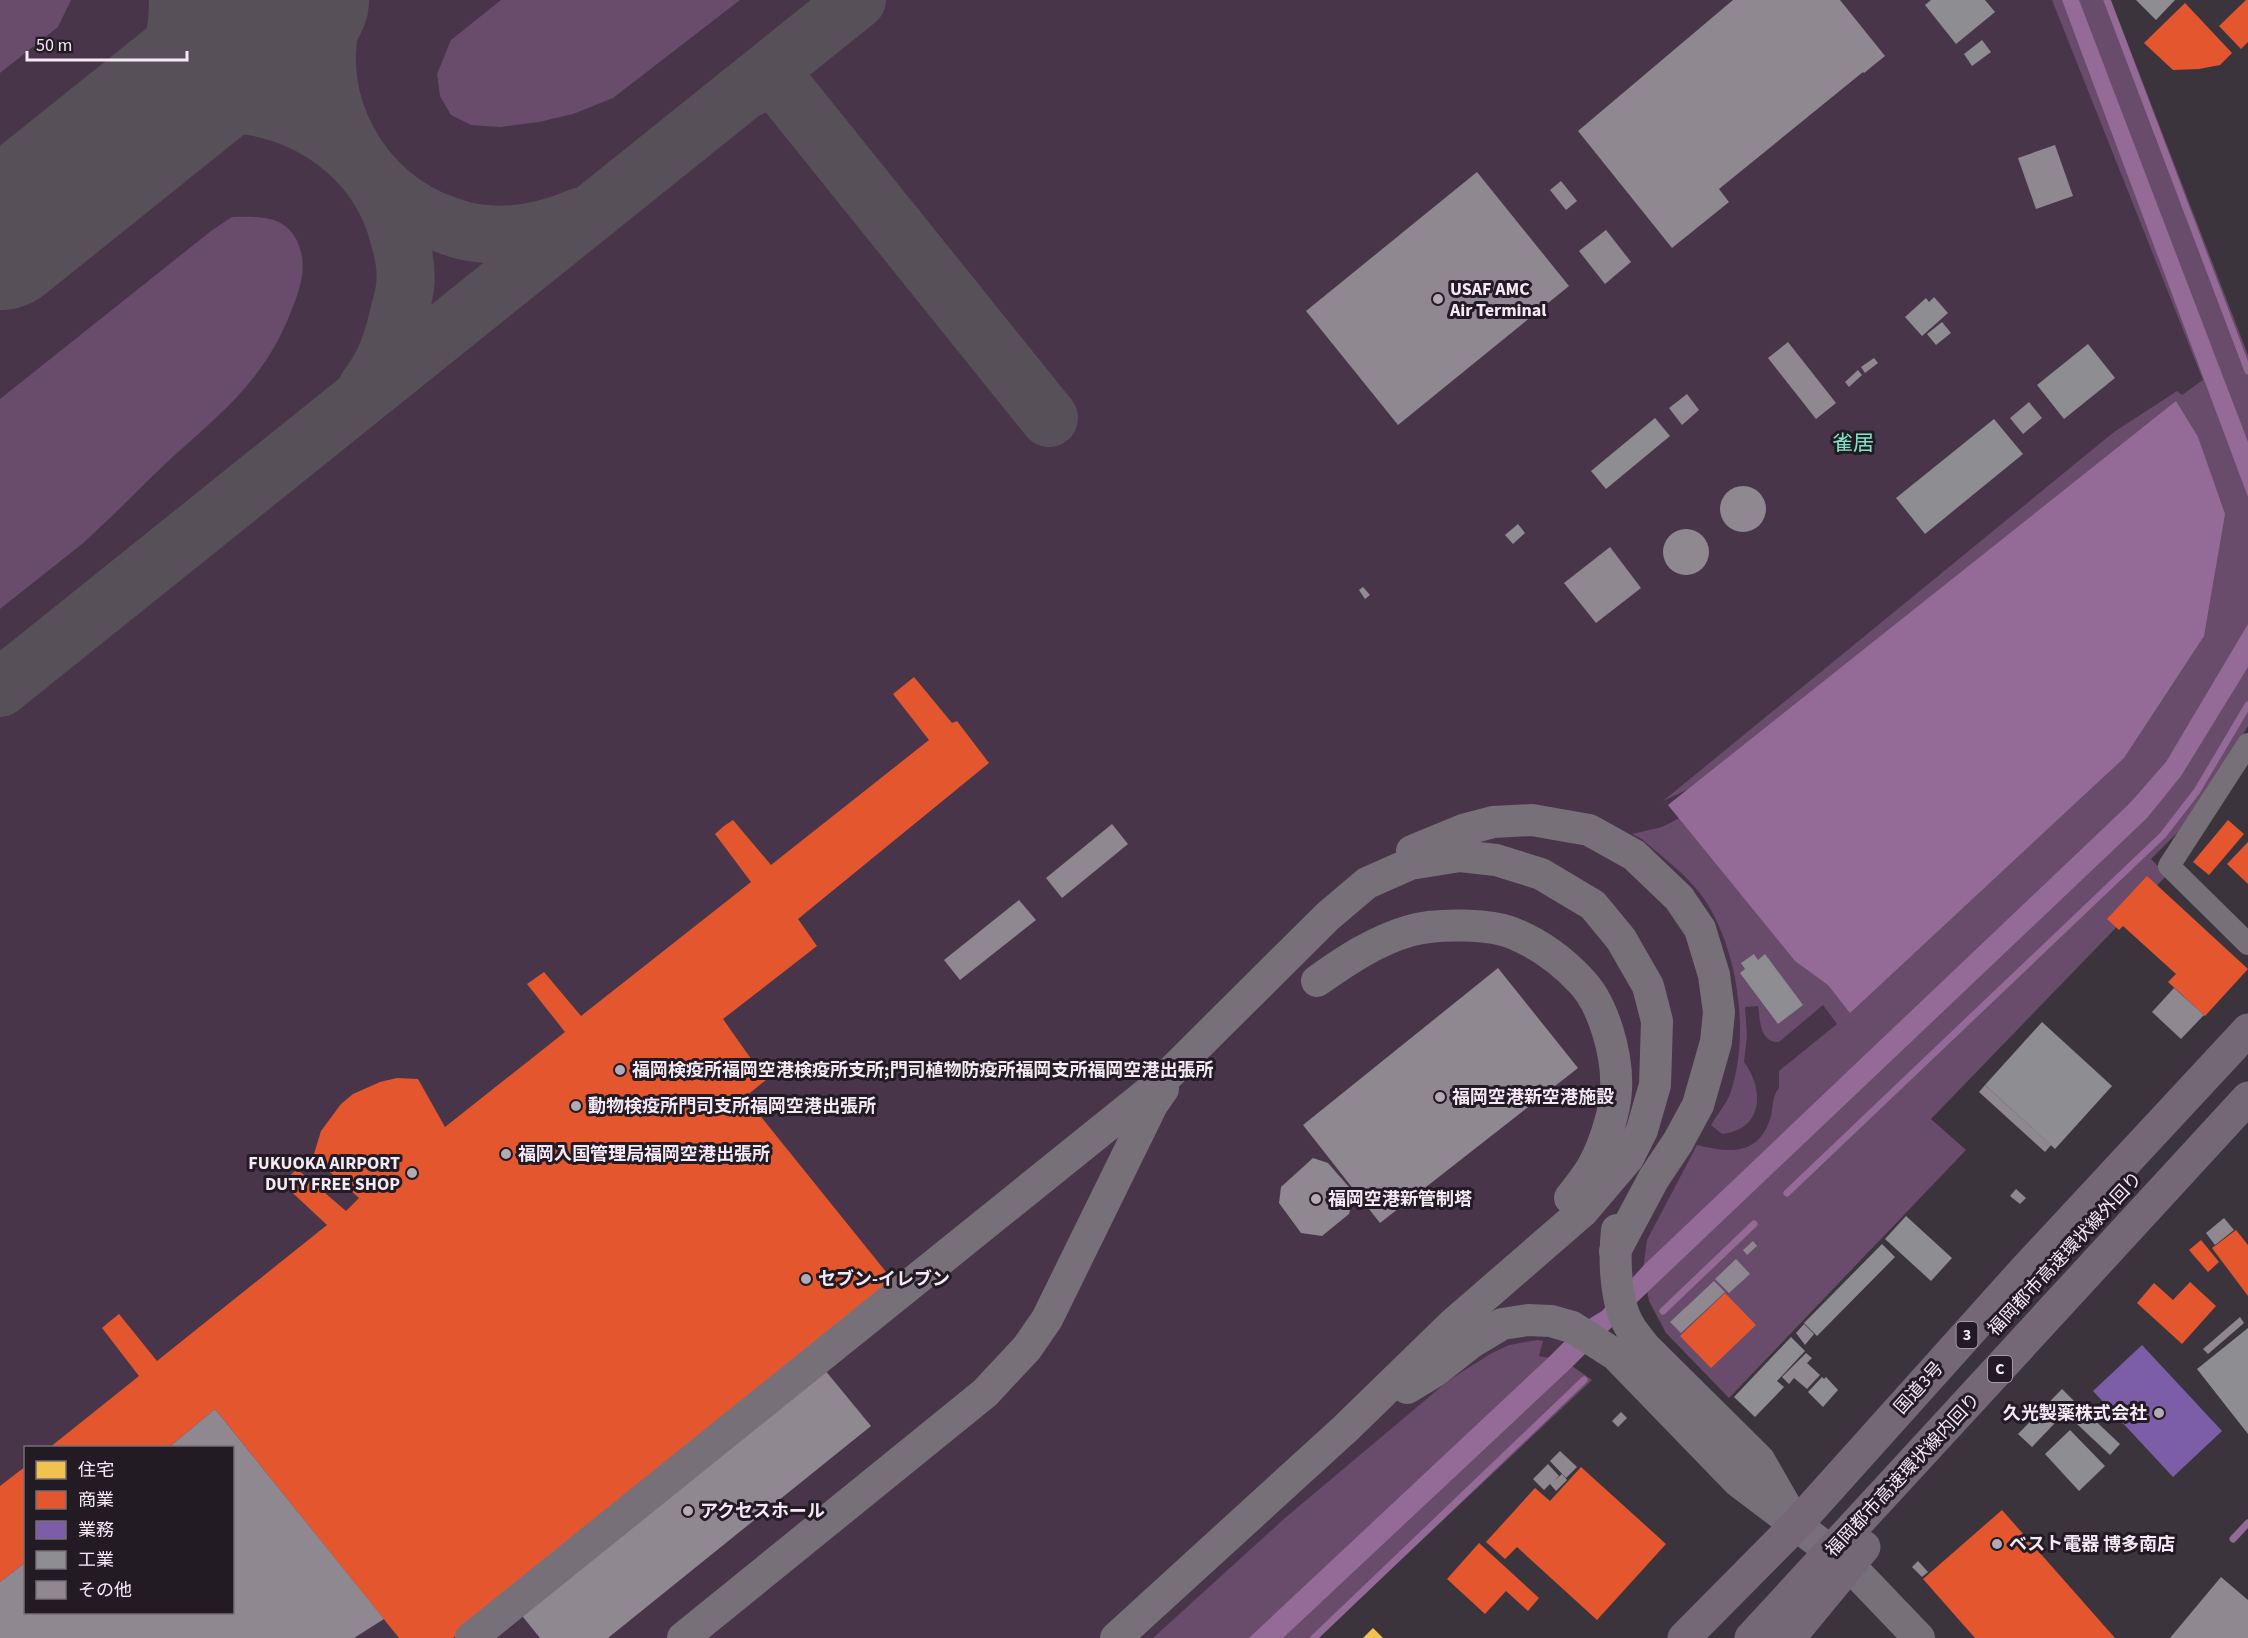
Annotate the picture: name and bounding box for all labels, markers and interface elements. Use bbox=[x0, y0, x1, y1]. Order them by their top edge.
scale bar bbox=[27, 24, 188, 62]
text: 50 m bbox=[36, 33, 72, 58]
place label: USAF AMC Air Terminal bbox=[1449, 277, 1547, 323]
marker: USAF AMC Air Terminal bbox=[1431, 292, 1445, 306]
district label: 雀居 bbox=[1832, 428, 1874, 458]
place label: 福岡検疫所福岡空港検疫所支所;門司植物防疫所福岡支所福岡空港出張所 bbox=[632, 1058, 1213, 1083]
marker: 福岡検疫所福岡空港検疫所支所;門司植物防疫所福岡支所福岡空港出張所 bbox=[613, 1063, 627, 1077]
place label: 福岡空港新空港施設 bbox=[1452, 1085, 1614, 1110]
marker: 福岡空港新空港施設 bbox=[1433, 1090, 1447, 1104]
place label: 動物検疫所門司支所福岡空港出張所 bbox=[588, 1094, 876, 1119]
marker: 動物検疫所門司支所福岡空港出張所 bbox=[569, 1099, 583, 1113]
place label: 福岡入国管理局福岡空港出張所 bbox=[518, 1142, 770, 1167]
marker: 福岡入国管理局福岡空港出張所 bbox=[499, 1147, 513, 1161]
place label: FUKUOKA AIRPORT DUTY FREE SHOP bbox=[248, 1151, 400, 1197]
marker: FUKUOKA AIRPORT DUTY FREE SHOP bbox=[405, 1166, 419, 1180]
street label: 福岡都市高速環状線外回り bbox=[1982, 1166, 2148, 1342]
place label: 福岡空港新管制塔 bbox=[1328, 1187, 1472, 1212]
marker: 福岡空港新管制塔 bbox=[1309, 1192, 1323, 1206]
place label: セブン-イレブン bbox=[818, 1267, 950, 1292]
marker: セブン-イレブン bbox=[799, 1272, 813, 1286]
road number: 3 bbox=[1956, 1322, 1978, 1348]
street label: 国道3号 bbox=[1889, 1356, 1949, 1420]
road number: C bbox=[1988, 1356, 2012, 1382]
street label: 福岡都市高速環状線内回り bbox=[1820, 1387, 1986, 1563]
place label: 久光製薬株式会社 bbox=[2003, 1401, 2147, 1426]
marker: 久光製薬株式会社 bbox=[2152, 1406, 2166, 1420]
legend bbox=[24, 1446, 234, 1614]
text: 住宅 bbox=[78, 1458, 114, 1483]
text: 商業 bbox=[78, 1488, 114, 1513]
place label: アクセスホール bbox=[700, 1499, 825, 1524]
marker: アクセスホール bbox=[681, 1504, 695, 1518]
text: 業務 bbox=[78, 1518, 114, 1543]
place label: ベスト電器 博多南店 bbox=[2009, 1532, 2175, 1557]
marker: ベスト電器 博多南店 bbox=[1990, 1537, 2004, 1551]
text: 工業 bbox=[78, 1548, 114, 1573]
text: その他 bbox=[78, 1578, 132, 1603]

